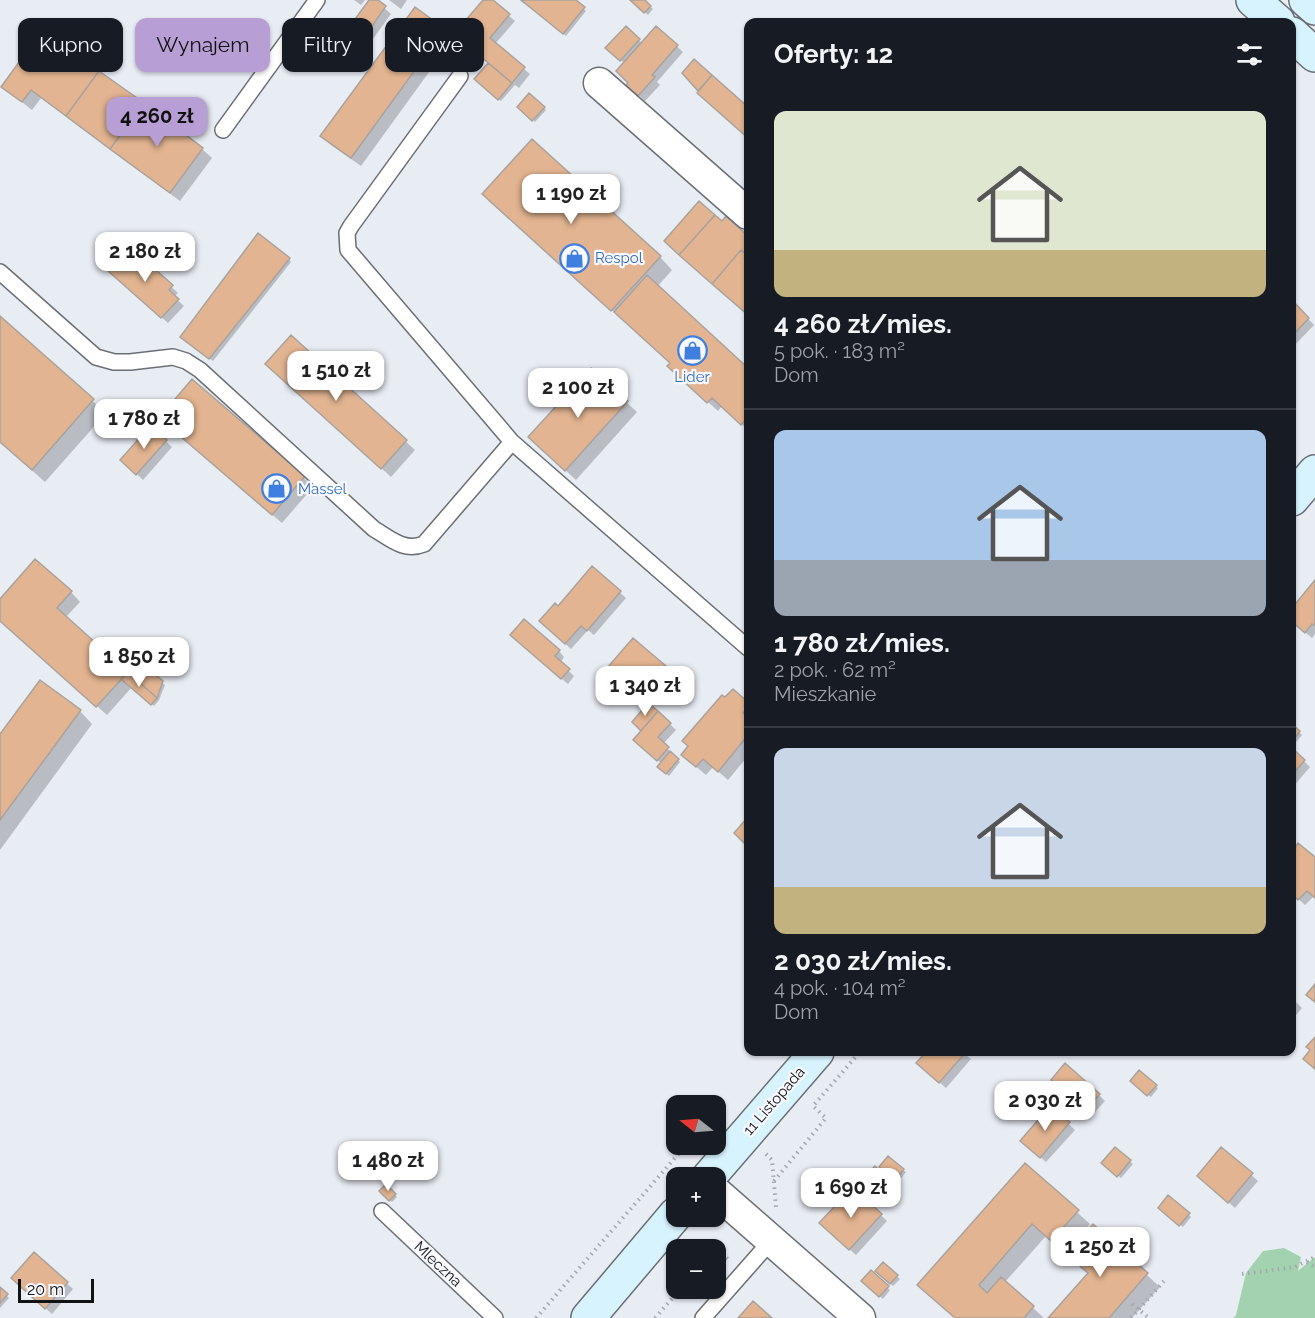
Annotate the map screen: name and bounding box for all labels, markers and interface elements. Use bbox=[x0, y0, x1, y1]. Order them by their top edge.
chip: Kupno bbox=[18, 18, 123, 72]
chip: Wynajem bbox=[135, 18, 270, 72]
chip: Filtry bbox=[282, 18, 373, 72]
chip: Nowe bbox=[385, 18, 484, 72]
icon: filters bbox=[1233, 38, 1266, 71]
text: Oferty: 12 bbox=[774, 39, 893, 69]
pin: 4 260 zł bbox=[95, 97, 219, 148]
text: 4 260 zł bbox=[120, 104, 194, 128]
icon: home bbox=[966, 150, 1074, 258]
pin: 1 190 zł bbox=[509, 174, 633, 225]
text: 1 190 zł bbox=[536, 181, 606, 205]
pin: 2 180 zł bbox=[83, 232, 207, 283]
text: 2 180 zł bbox=[109, 239, 181, 263]
shop icon: Respol bbox=[558, 242, 590, 274]
place label: Respol bbox=[595, 249, 644, 267]
text: 4 260 zł/mies. bbox=[774, 309, 952, 339]
shop icon: Lider bbox=[676, 334, 708, 366]
text: 5 pok. · 183 m² bbox=[774, 339, 905, 363]
pin: 1 510 zł bbox=[274, 351, 398, 402]
text: 1 510 zł bbox=[301, 358, 371, 382]
text: Dom bbox=[774, 363, 819, 387]
pin: 2 100 zł bbox=[516, 368, 640, 419]
place label: Lider bbox=[674, 368, 710, 386]
text: 2 100 zł bbox=[542, 375, 614, 399]
pin: 1 780 zł bbox=[82, 399, 206, 450]
text: 1 780 zł bbox=[108, 406, 180, 430]
icon: home bbox=[966, 469, 1074, 577]
shop icon: Massel bbox=[261, 473, 293, 505]
place label: Massel bbox=[298, 480, 348, 498]
text: 1 780 zł/mies. bbox=[774, 628, 950, 658]
pin: 1 850 zł bbox=[77, 637, 201, 688]
text: 1 850 zł bbox=[103, 644, 175, 668]
text: 2 pok. · 62 m² bbox=[774, 658, 896, 682]
pin: 1 340 zł bbox=[583, 666, 707, 717]
text: 1 340 zł bbox=[609, 673, 681, 697]
text: Mieszkanie bbox=[774, 682, 876, 706]
icon: home bbox=[966, 787, 1074, 895]
text: 2 030 zł/mies. bbox=[774, 946, 952, 976]
text: 4 pok. · 104 m² bbox=[774, 976, 906, 1000]
text: Dom bbox=[774, 1000, 819, 1024]
street label: 11 Listopada bbox=[739, 1063, 809, 1139]
pin: 2 030 zł bbox=[983, 1081, 1107, 1132]
text: 2 030 zł bbox=[1008, 1088, 1082, 1112]
north arrow bbox=[666, 1095, 726, 1155]
map controls bbox=[666, 1095, 726, 1299]
pin: 1 480 zł bbox=[326, 1141, 450, 1192]
text: 1 480 zł bbox=[352, 1148, 424, 1172]
button: + bbox=[666, 1167, 726, 1227]
pin: 1 690 zł bbox=[789, 1168, 913, 1219]
text: 1 690 zł bbox=[815, 1175, 887, 1199]
pin: 1 250 zł bbox=[1038, 1227, 1162, 1278]
text: 1 250 zł bbox=[1065, 1234, 1135, 1258]
street label: Mleczna bbox=[410, 1237, 466, 1291]
button: − bbox=[666, 1239, 726, 1299]
scale bar bbox=[18, 1276, 94, 1304]
text: 20 m bbox=[27, 1280, 64, 1299]

